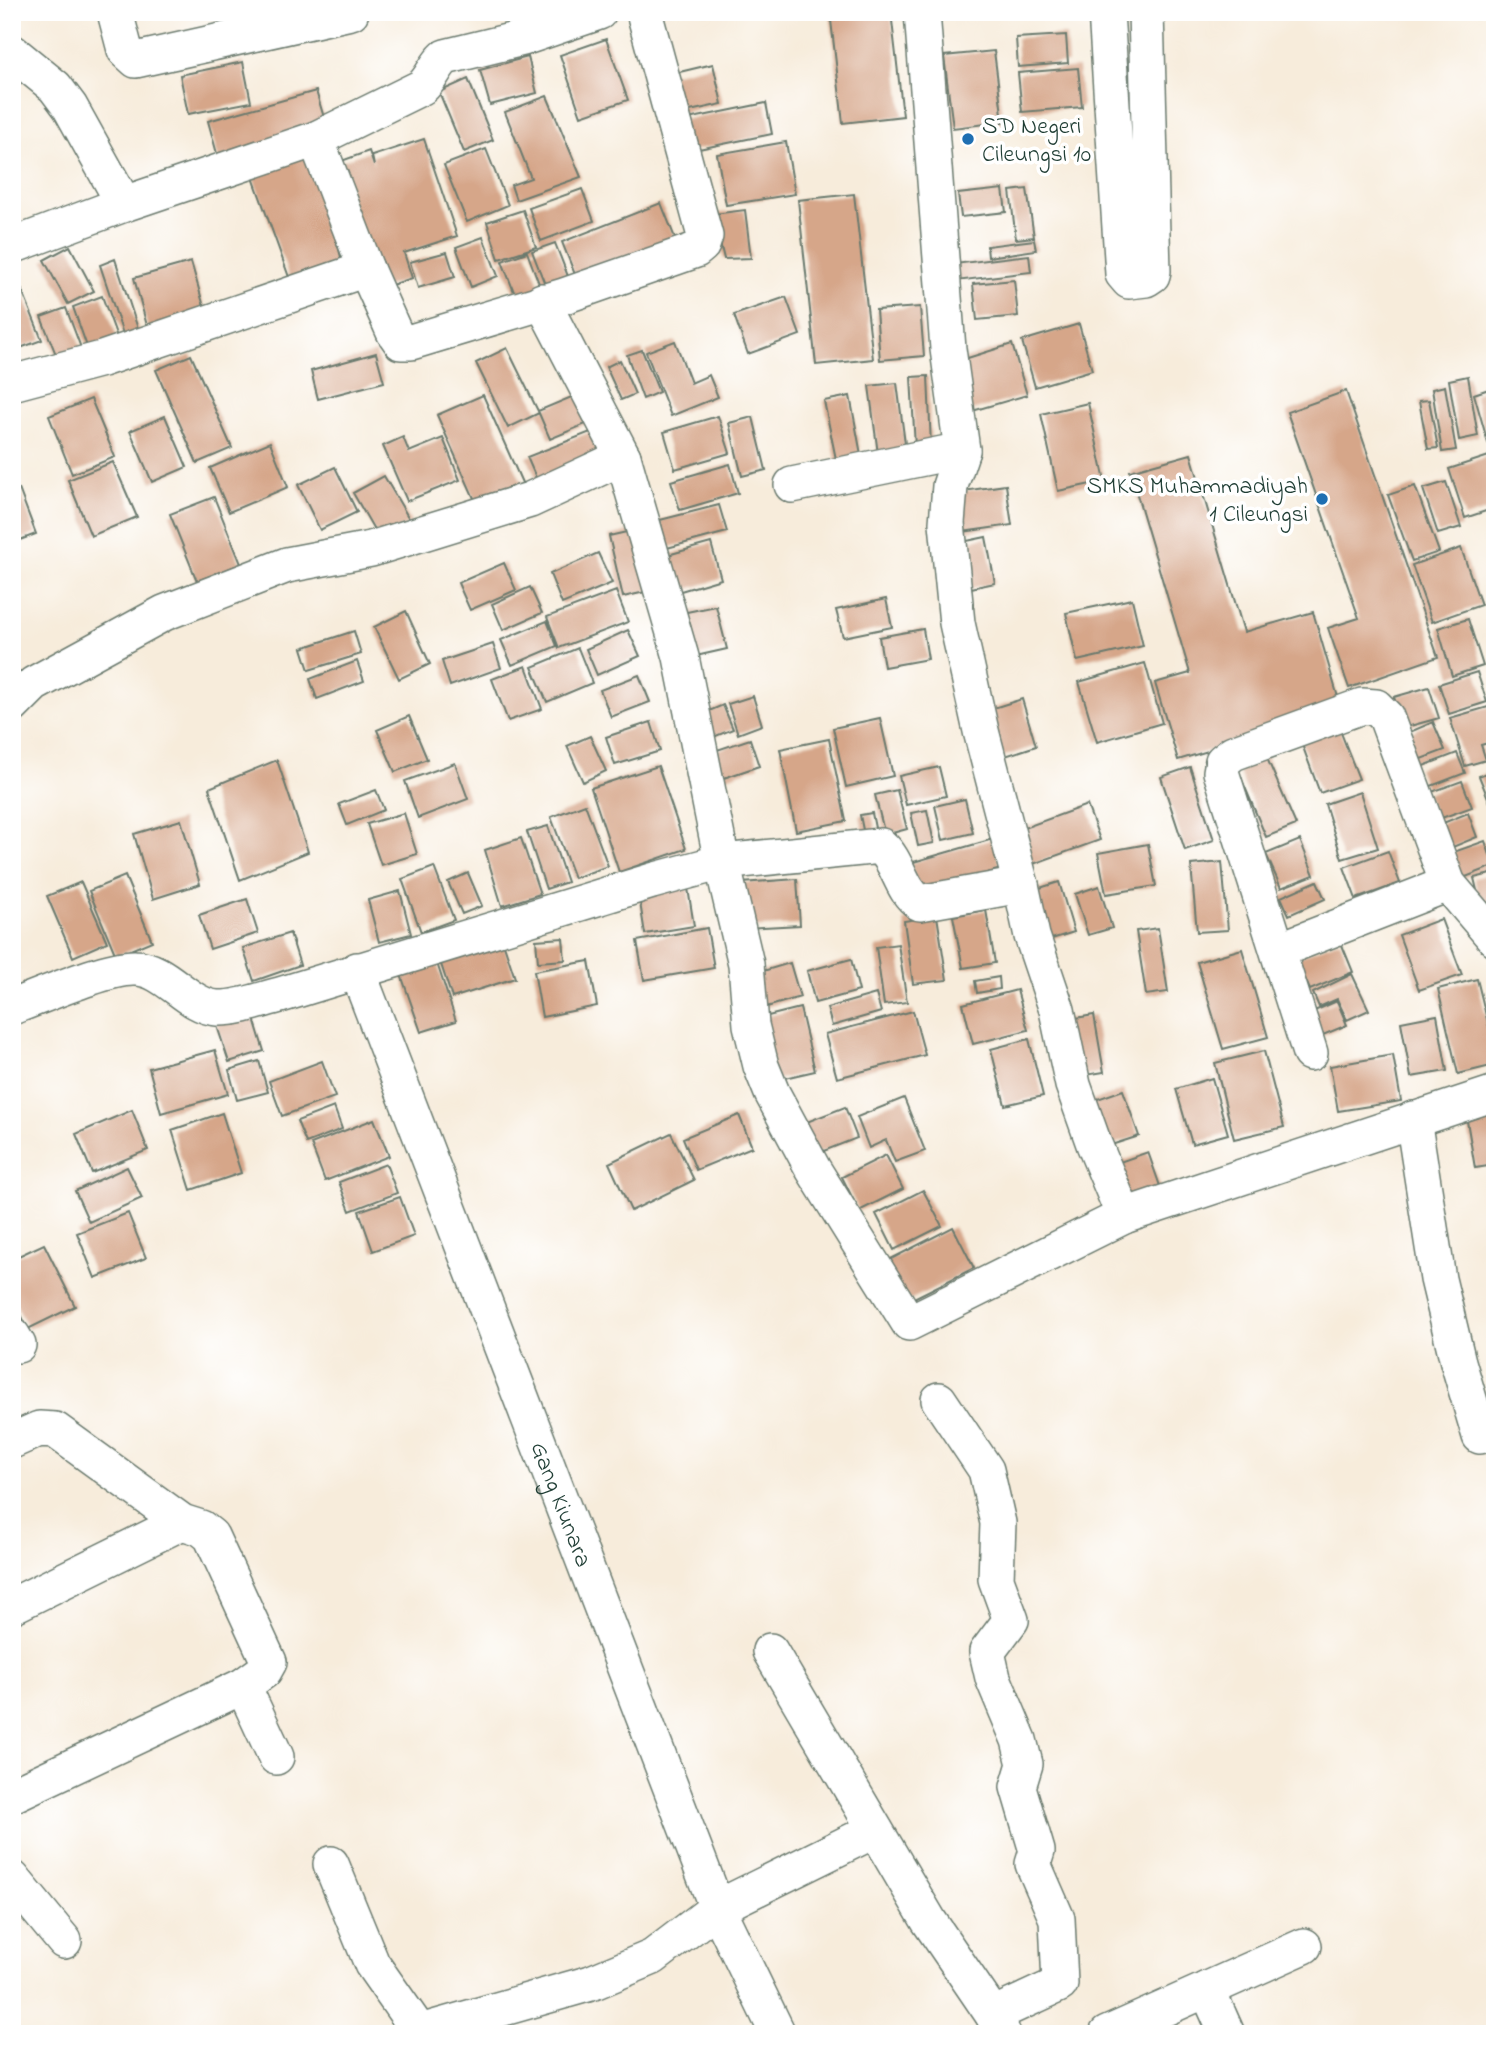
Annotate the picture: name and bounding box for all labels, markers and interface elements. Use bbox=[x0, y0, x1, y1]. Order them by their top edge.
place label: SD Negeri Cileungsi 10 bbox=[982, 110, 1091, 173]
marker: SD Negeri Cileungsi 10 bbox=[960, 131, 976, 147]
place label: SMKS Muhammadiyah 1 Cileungsi bbox=[1087, 470, 1308, 533]
marker: SMKS Muhammadiyah 1 Cileungsi bbox=[1314, 491, 1330, 507]
street label: Gang Kiunara bbox=[520, 1437, 600, 1573]

